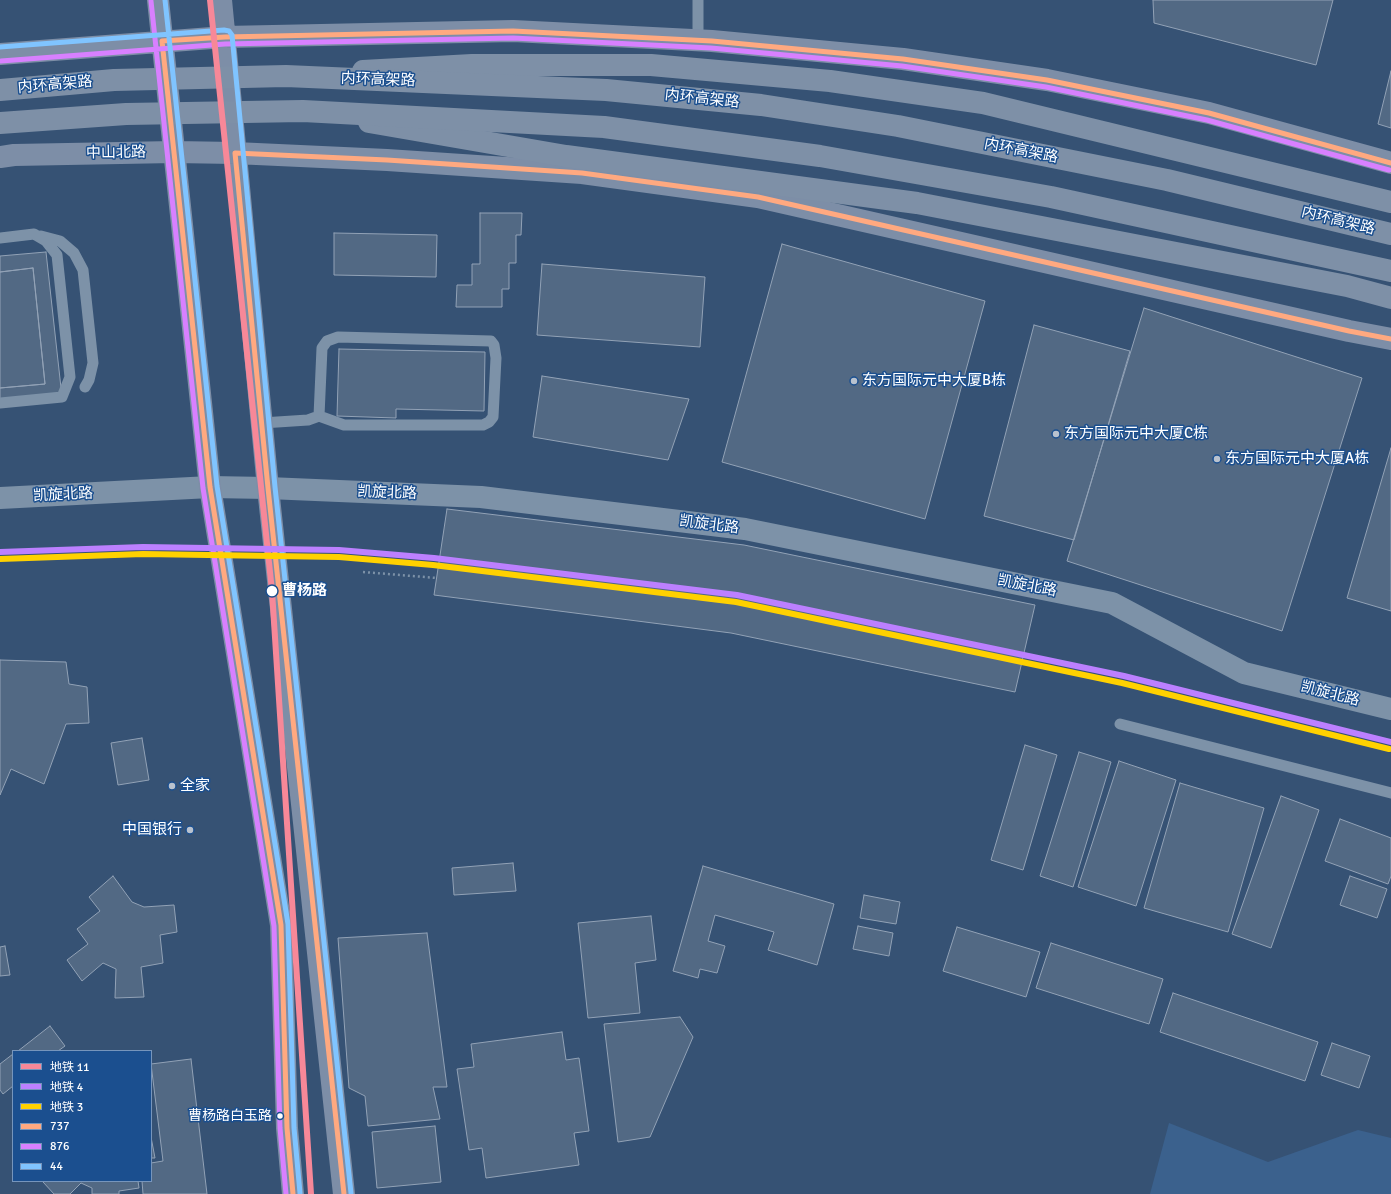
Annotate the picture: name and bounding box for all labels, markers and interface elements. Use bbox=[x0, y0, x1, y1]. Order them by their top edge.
street label: 内环高架路 bbox=[340, 70, 416, 90]
street label: 内环高架路 bbox=[17, 73, 93, 97]
street label: 内环高架路 bbox=[664, 86, 740, 112]
street label: 内环高架路 bbox=[982, 135, 1060, 167]
street label: 中山北路 bbox=[86, 143, 146, 163]
street label: 内环高架路 bbox=[1299, 203, 1377, 239]
place label: 东方国际元中大厦B栋 bbox=[862, 372, 1006, 390]
marker: 东方国际元中大厦B栋 bbox=[849, 376, 859, 386]
place label: 东方国际元中大厦C栋 bbox=[1064, 425, 1208, 443]
marker: 东方国际元中大厦C栋 bbox=[1051, 429, 1061, 439]
place label: 东方国际元中大厦A栋 bbox=[1225, 450, 1369, 468]
marker: 东方国际元中大厦A栋 bbox=[1212, 454, 1222, 464]
street label: 凯旋北路 bbox=[357, 483, 417, 503]
street label: 凯旋北路 bbox=[33, 484, 93, 506]
street label: 凯旋北路 bbox=[678, 512, 740, 538]
street label: 凯旋北路 bbox=[996, 571, 1058, 601]
place label: 曹杨路 bbox=[282, 582, 327, 600]
marker: 曹杨路 bbox=[265, 584, 279, 598]
street label: 凯旋北路 bbox=[1299, 678, 1361, 710]
place label: 全家 bbox=[180, 777, 210, 795]
marker: 全家 bbox=[167, 781, 177, 791]
place label: 中国银行 bbox=[122, 821, 182, 839]
marker: 中国银行 bbox=[185, 825, 195, 835]
legend bbox=[12, 1050, 152, 1182]
text: 地铁 11 bbox=[50, 1060, 90, 1075]
text: 地铁 4 bbox=[50, 1080, 83, 1095]
text: 地铁 3 bbox=[50, 1100, 83, 1115]
place label: 曹杨路白玉路 bbox=[188, 1108, 272, 1124]
marker: 曹杨路白玉路 bbox=[275, 1111, 285, 1121]
text: 737 bbox=[50, 1119, 69, 1134]
text: 876 bbox=[50, 1139, 69, 1154]
text: 44 bbox=[50, 1159, 63, 1174]

